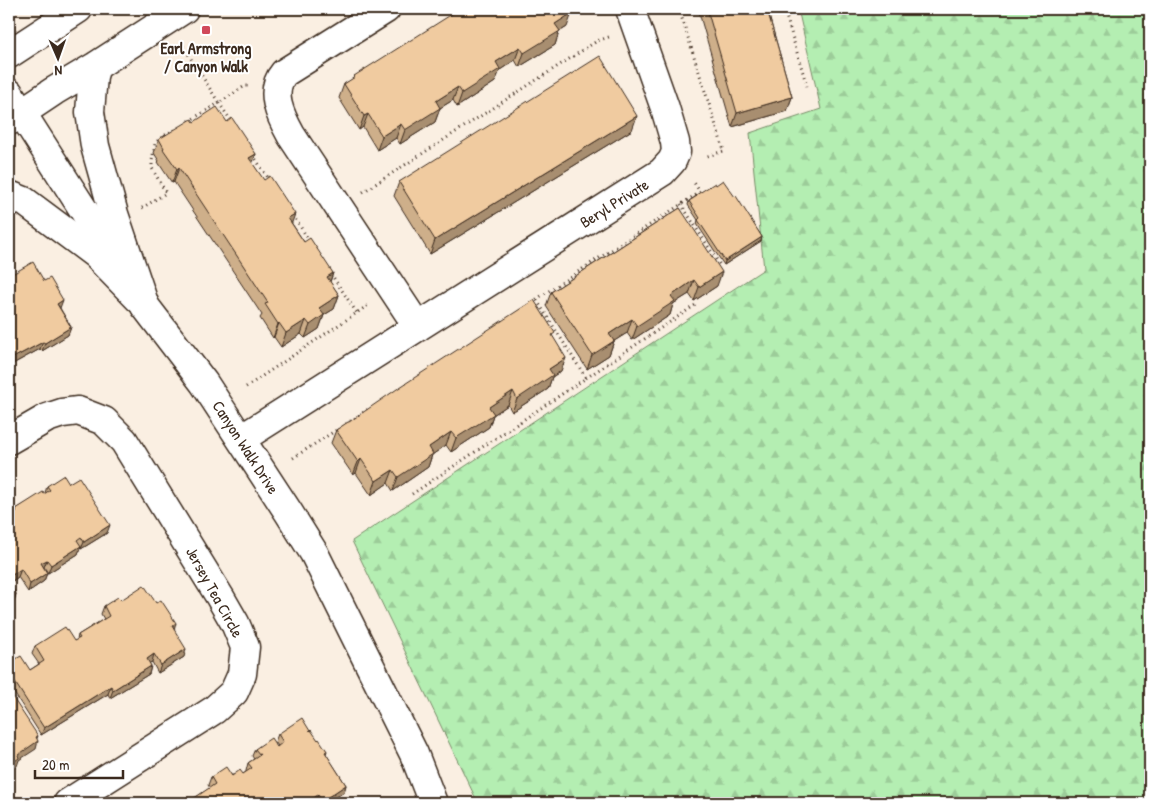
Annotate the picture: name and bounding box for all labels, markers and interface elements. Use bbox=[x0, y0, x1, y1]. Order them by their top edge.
marker: Earl Armstrong / Canyon Walk bbox=[200, 24, 212, 36]
north arrow bbox=[32, 32, 82, 82]
place label: Earl Armstrong / Canyon Walk bbox=[161, 37, 251, 78]
text: N bbox=[54, 62, 63, 81]
street label: Beryl Private bbox=[575, 173, 653, 233]
street label: Canyon Walk Drive bbox=[208, 396, 285, 498]
street label: Jersey Tea Circle bbox=[181, 543, 249, 642]
scale bar bbox=[35, 747, 122, 779]
text: 20 m bbox=[42, 754, 69, 775]

